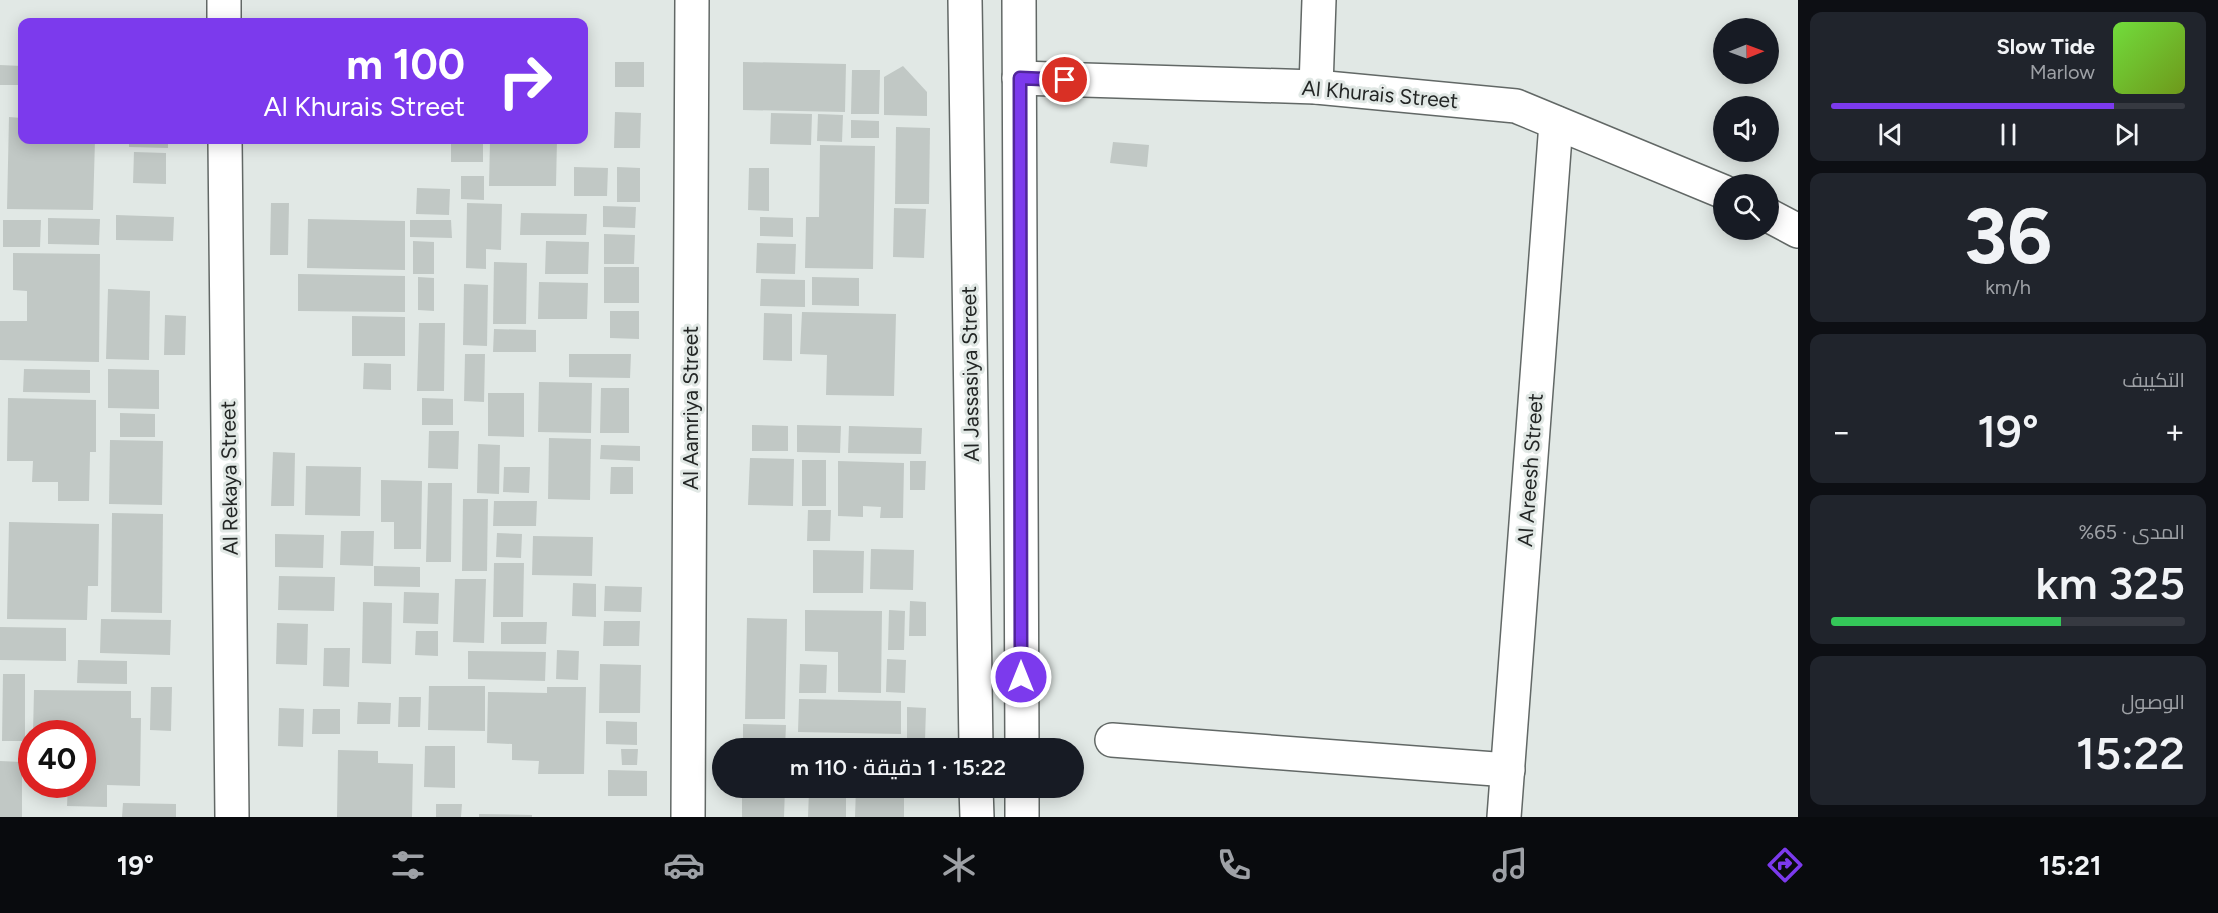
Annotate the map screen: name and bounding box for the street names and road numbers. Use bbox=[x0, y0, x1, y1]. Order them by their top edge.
street label: Al Khurais Street bbox=[1301, 75, 1459, 113]
street label: Al Jassasiya Street bbox=[956, 286, 984, 462]
street label: Al Aamriya Street bbox=[678, 326, 703, 490]
street label: Al Areesh Street bbox=[1512, 392, 1548, 548]
street label: Al Rekaya Street bbox=[215, 400, 243, 556]

